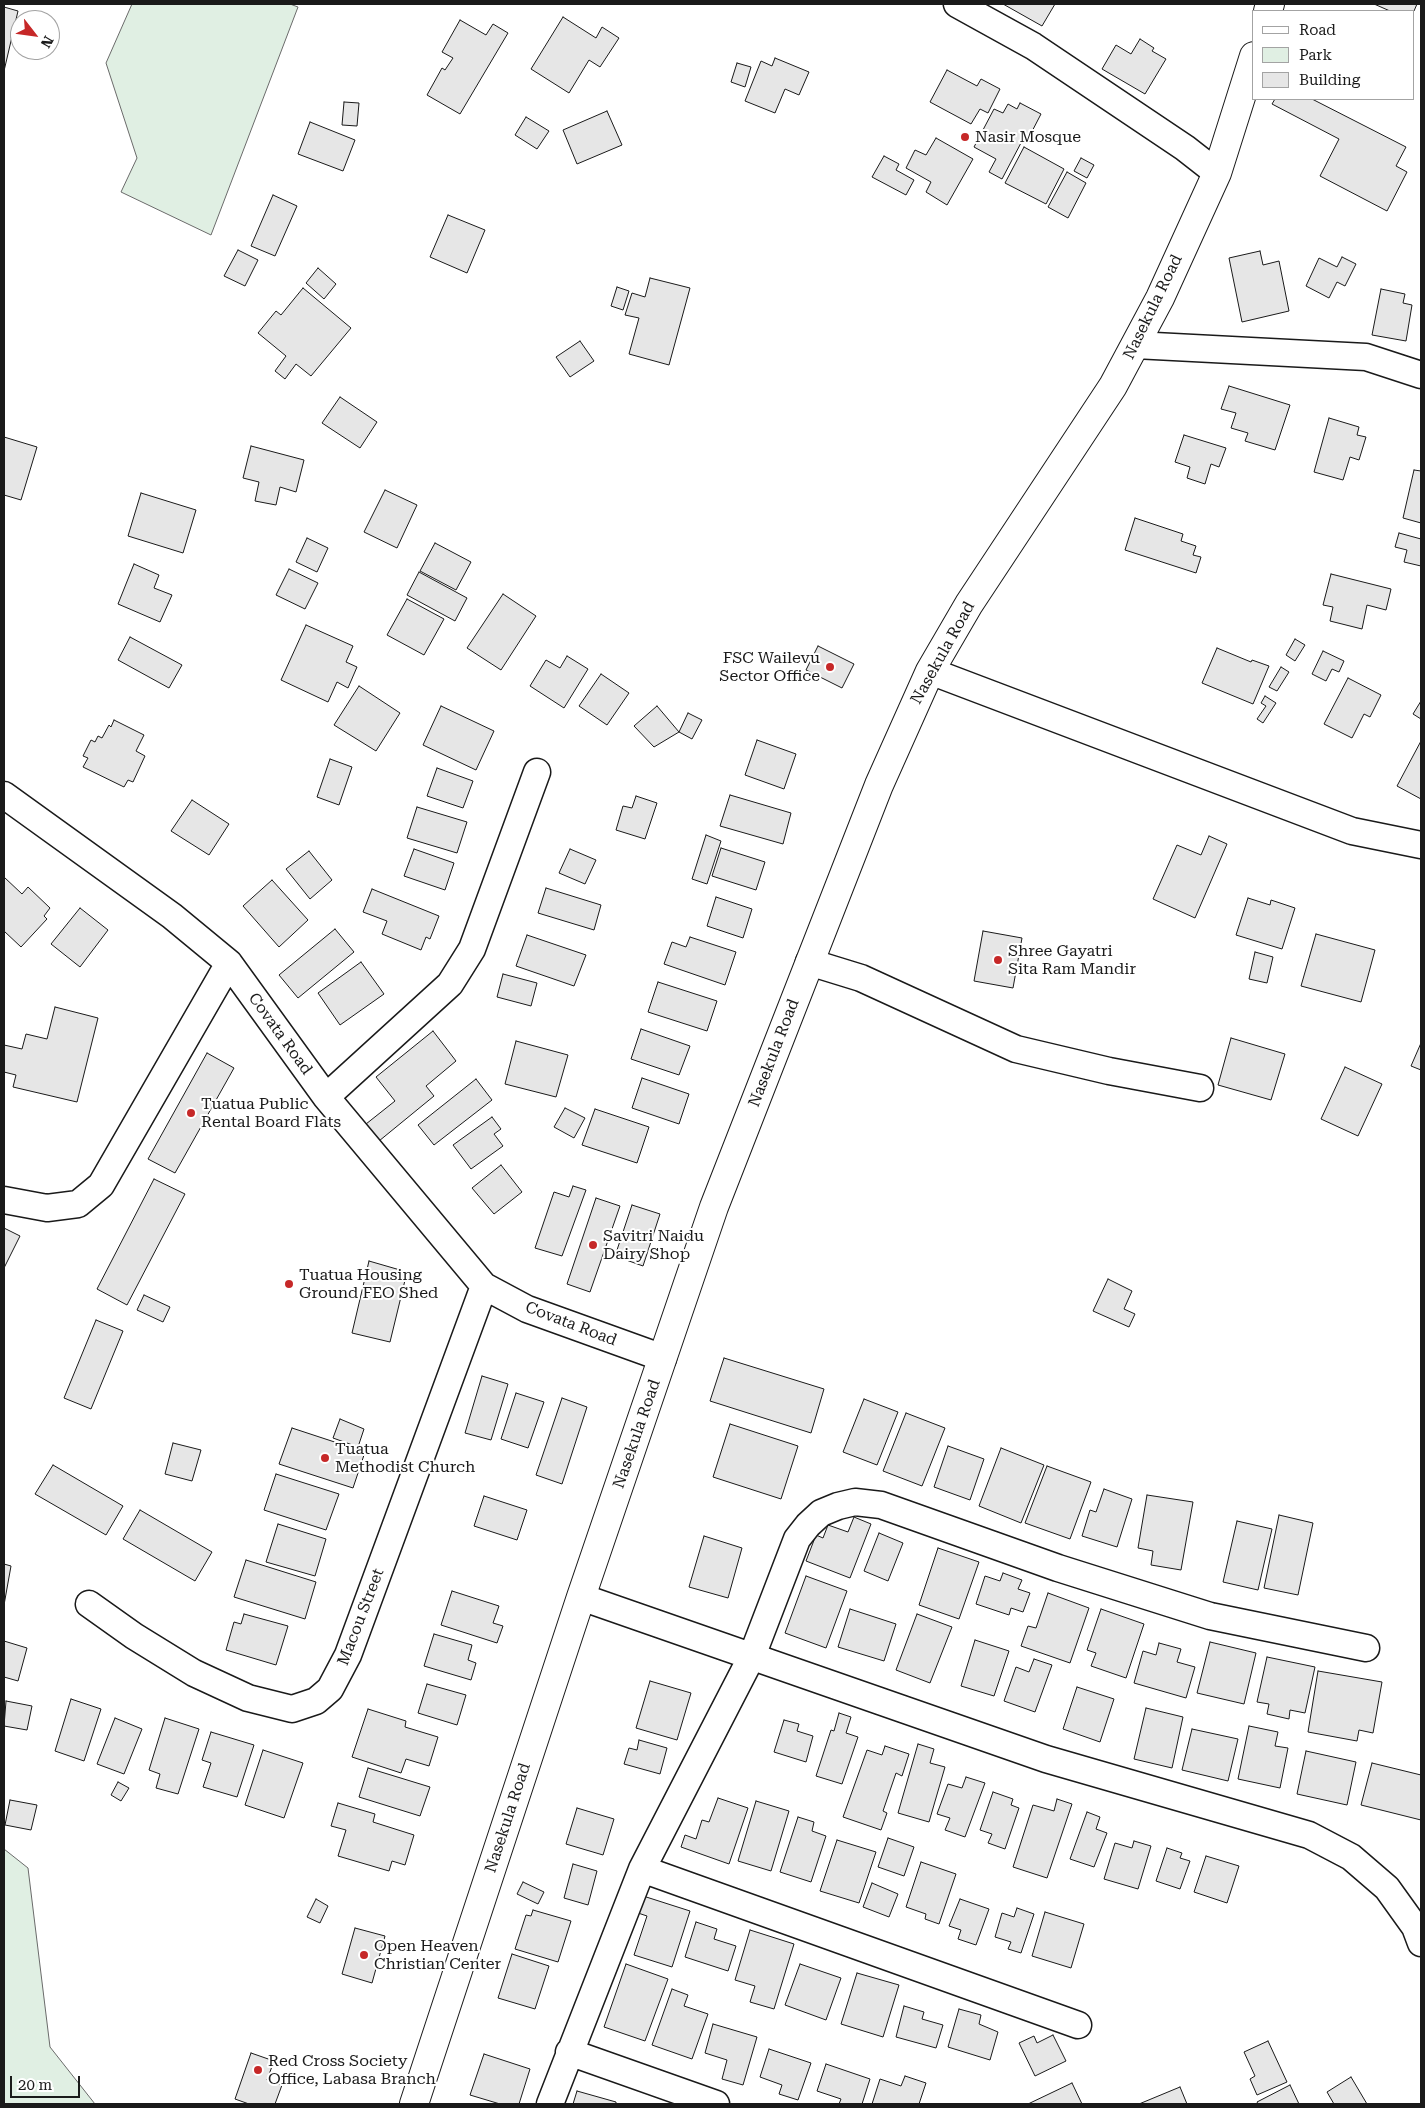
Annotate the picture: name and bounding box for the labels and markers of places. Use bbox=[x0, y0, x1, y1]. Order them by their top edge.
place label: Nasir Mosque bbox=[975, 127, 1081, 147]
marker: Nasir Mosque bbox=[959, 131, 971, 143]
place label: FSC Wailevu Sector Office bbox=[719, 648, 820, 686]
marker: FSC Wailevu Sector Office bbox=[824, 661, 836, 673]
place label: Shree Gayatri Sita Ram Mandir bbox=[1008, 941, 1136, 979]
marker: Shree Gayatri Sita Ram Mandir bbox=[992, 954, 1004, 966]
place label: Tuatua Public Rental Board Flats bbox=[201, 1094, 341, 1132]
marker: Tuatua Public Rental Board Flats bbox=[185, 1107, 197, 1119]
place label: Savitri Naidu Dairy Shop bbox=[603, 1226, 704, 1264]
marker: Savitri Naidu Dairy Shop bbox=[587, 1239, 599, 1251]
place label: Tuatua Housing Ground FEO Shed bbox=[299, 1265, 438, 1303]
marker: Tuatua Housing Ground FEO Shed bbox=[283, 1278, 295, 1290]
place label: Tuatua Methodist Church bbox=[335, 1439, 475, 1477]
marker: Tuatua Methodist Church bbox=[319, 1452, 331, 1464]
place label: Open Heaven Christian Center bbox=[374, 1936, 501, 1974]
marker: Open Heaven Christian Center bbox=[358, 1949, 370, 1961]
place label: Red Cross Society Office, Labasa Branch bbox=[268, 2051, 436, 2089]
marker: Red Cross Society Office, Labasa Branch bbox=[252, 2064, 264, 2076]

